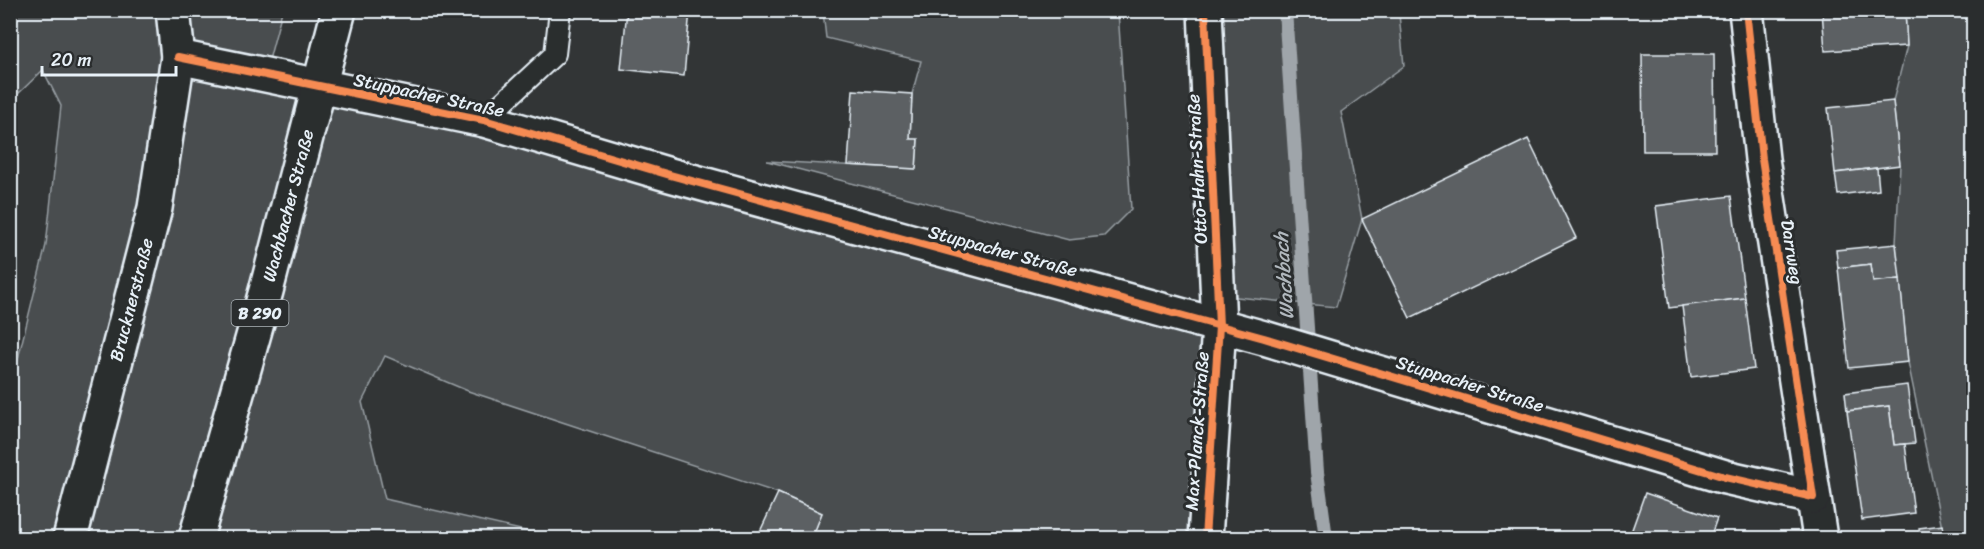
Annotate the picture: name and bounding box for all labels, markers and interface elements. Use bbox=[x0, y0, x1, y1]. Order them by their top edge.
scale bar bbox=[42, 39, 176, 77]
text: 20 m bbox=[51, 44, 91, 76]
street label: Stuppacher Straße bbox=[351, 63, 507, 127]
street label: Otto-Hahn-Straße bbox=[1177, 93, 1217, 245]
street label: Wachbacher Straße bbox=[253, 126, 323, 285]
street label: Stuppacher Straße bbox=[925, 216, 1081, 286]
street label: Darrweg bbox=[1771, 217, 1813, 287]
water label: Wachbach bbox=[1263, 229, 1304, 321]
street label: Brucknerstraße bbox=[100, 234, 163, 365]
road number: B 290 bbox=[232, 300, 288, 326]
street label: Stuppacher Straße bbox=[1392, 346, 1548, 422]
street label: Max-Planck-Straße bbox=[1175, 350, 1219, 512]

